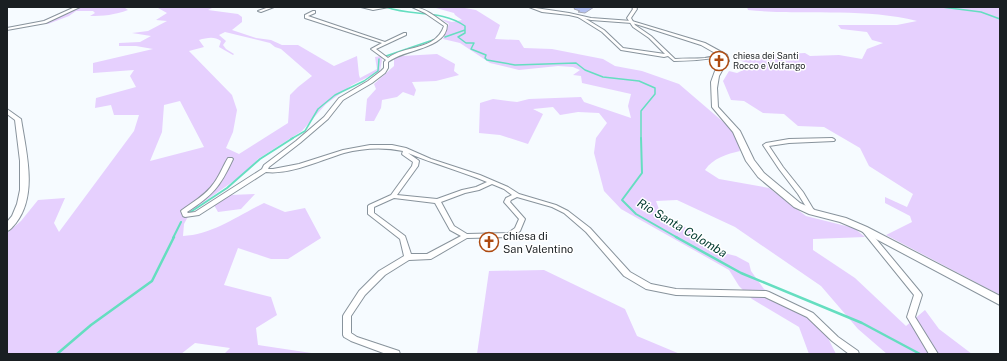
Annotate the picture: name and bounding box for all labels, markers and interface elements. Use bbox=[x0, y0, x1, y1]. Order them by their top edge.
church icon: chiesa dei Santi Rocco e Volfango bbox=[708, 50, 730, 72]
place label: chiesa dei Santi Rocco e Volfango bbox=[733, 50, 805, 71]
water label: Rio Santa Colomba bbox=[635, 196, 729, 260]
place label: chiesa di San Valentino bbox=[503, 230, 573, 255]
church icon: chiesa di San Valentino bbox=[478, 231, 500, 253]

